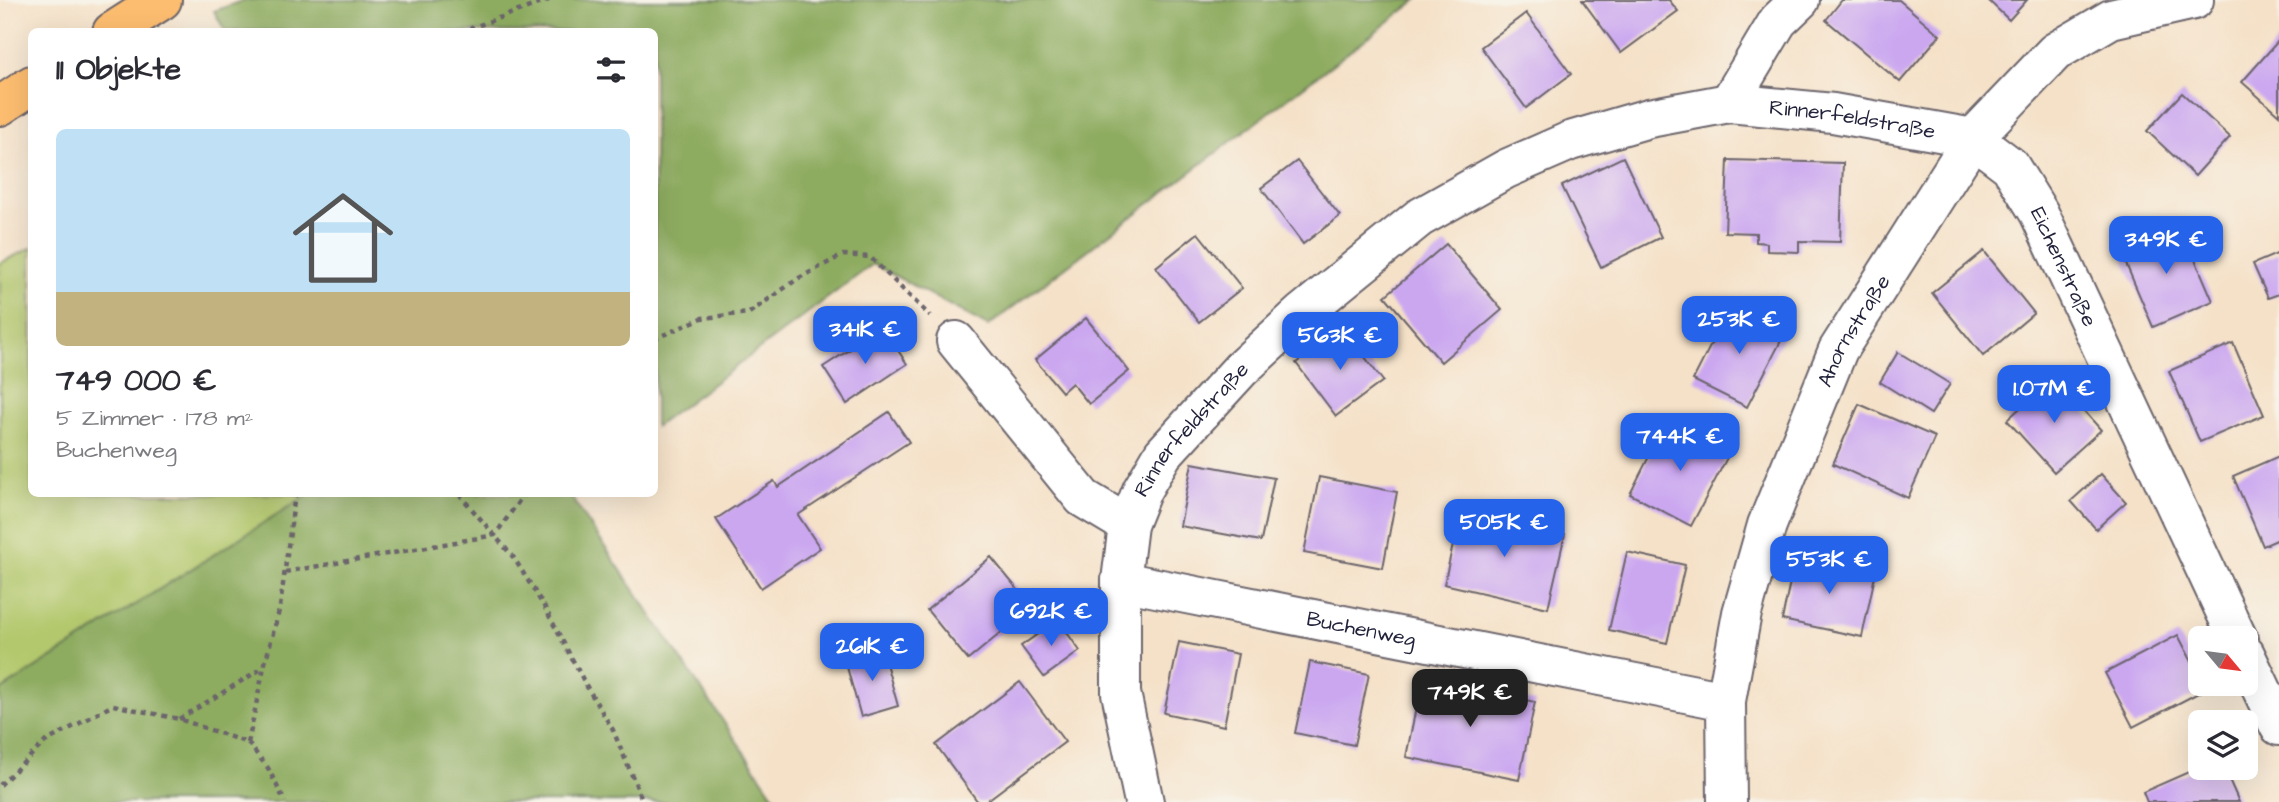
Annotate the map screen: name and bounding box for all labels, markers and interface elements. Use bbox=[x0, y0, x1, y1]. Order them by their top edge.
text: 11 Objekte bbox=[56, 49, 181, 91]
icon: filters bbox=[592, 51, 630, 89]
street label: Rinnerfeldstraße bbox=[1768, 93, 1938, 146]
icon: home bbox=[280, 175, 406, 301]
street label: Eichenstraße bbox=[2023, 202, 2104, 331]
pin: 349K € bbox=[2109, 216, 2223, 276]
text: 349K € bbox=[2125, 223, 2207, 255]
street label: Ahornstraße bbox=[1811, 269, 1897, 391]
pin: 253K € bbox=[1682, 296, 1796, 356]
text: 253K € bbox=[1698, 303, 1780, 335]
pin: 341K € bbox=[808, 306, 922, 366]
pin: 563K € bbox=[1283, 312, 1397, 372]
text: 341K € bbox=[829, 313, 901, 345]
text: 563K € bbox=[1298, 319, 1382, 351]
street label: Rinnerfeldstraße bbox=[1127, 356, 1256, 502]
text: 749 000 € bbox=[56, 360, 217, 402]
pin: 1.07M € bbox=[1989, 366, 2119, 425]
text: 1.07M € bbox=[2013, 372, 2095, 404]
text: 5 Zimmer · 178 m² bbox=[56, 402, 253, 434]
pin: 744K € bbox=[1623, 414, 1737, 473]
text: 744K € bbox=[1637, 420, 1723, 452]
text: Buchenweg bbox=[56, 434, 177, 466]
pin: 505K € bbox=[1447, 500, 1561, 559]
text: 505K € bbox=[1460, 506, 1548, 538]
pin: 553K € bbox=[1772, 536, 1886, 596]
text: 553K € bbox=[1786, 543, 1872, 575]
pin: 692K € bbox=[994, 588, 1108, 648]
text: 692K € bbox=[1010, 595, 1092, 627]
street label: Buchenweg bbox=[1304, 604, 1418, 656]
pin: 261K € bbox=[815, 624, 929, 683]
north arrow bbox=[2188, 626, 2258, 696]
map controls bbox=[2188, 626, 2258, 780]
text: 261K € bbox=[836, 630, 908, 662]
pin: 749K € bbox=[1413, 670, 1527, 729]
text: 749K € bbox=[1428, 676, 1512, 708]
button: layers bbox=[2188, 710, 2258, 780]

